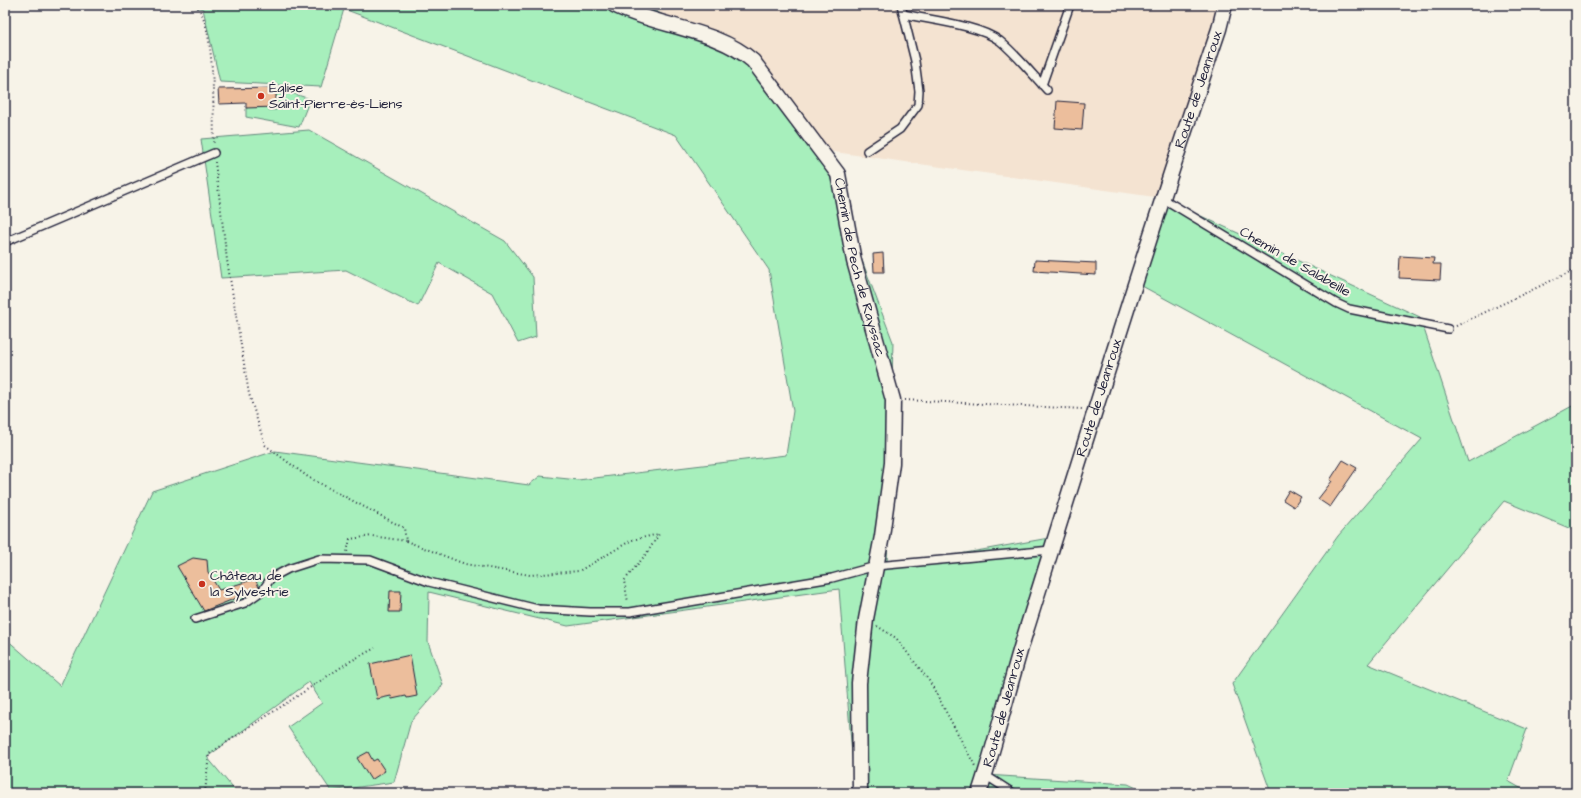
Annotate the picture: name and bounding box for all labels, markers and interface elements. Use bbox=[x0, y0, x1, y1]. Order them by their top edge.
street label: Route de Jeanroux bbox=[1170, 28, 1228, 151]
place label: Église Saint-Pierre-ès-Liens bbox=[269, 78, 403, 114]
marker: Église Saint-Pierre-ès-Liens bbox=[256, 91, 266, 101]
street label: Chemin de Pech de Rayssac bbox=[829, 176, 890, 359]
street label: Chemin de Salabeille bbox=[1236, 222, 1355, 302]
street label: Route de Jeanroux bbox=[1071, 336, 1127, 459]
place label: Château de la Sylvestrie bbox=[210, 566, 289, 602]
marker: Château de la Sylvestrie bbox=[197, 579, 207, 589]
street label: Route de Jeanroux bbox=[978, 645, 1030, 770]

